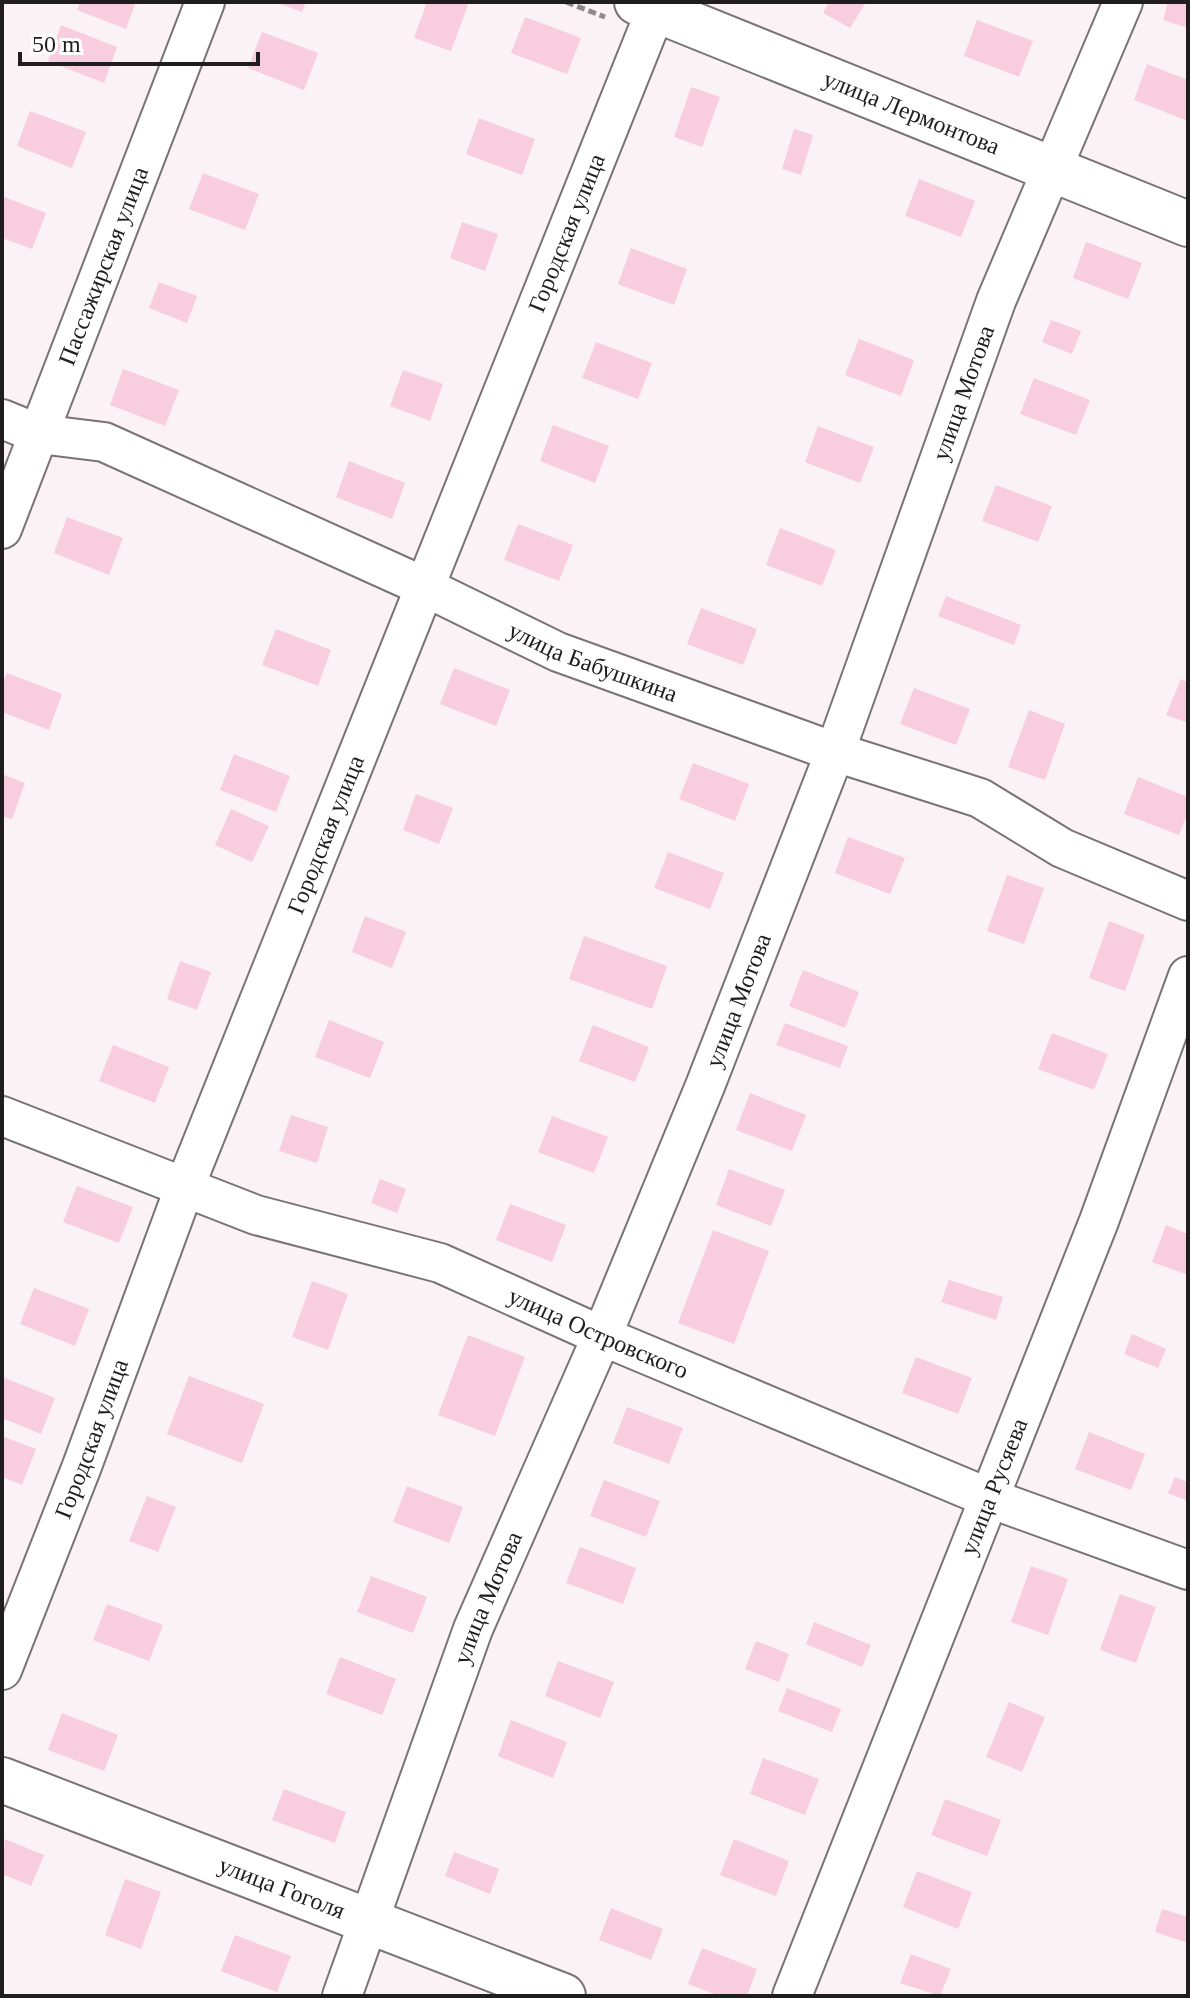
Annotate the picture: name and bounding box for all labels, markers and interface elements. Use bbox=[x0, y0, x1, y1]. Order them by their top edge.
scale bar bbox=[20, 16, 258, 66]
text: 50 m bbox=[32, 31, 81, 57]
street label: улица Лермонтова bbox=[820, 66, 1004, 160]
street label: Городская улица bbox=[523, 150, 610, 316]
street label: Пассажирская улица bbox=[53, 163, 153, 369]
street label: улица Мотова bbox=[927, 321, 999, 464]
street label: улица Бабушкина bbox=[504, 617, 681, 707]
street label: Городская улица bbox=[282, 751, 369, 918]
street label: улица Мотова bbox=[701, 929, 776, 1071]
street label: улица Островского bbox=[504, 1283, 692, 1384]
street label: Городская улица bbox=[50, 1355, 133, 1522]
street label: улица Русяева bbox=[955, 1414, 1033, 1559]
street label: улица Мотова bbox=[448, 1527, 527, 1668]
street label: улица Гоголя bbox=[215, 1852, 349, 1924]

